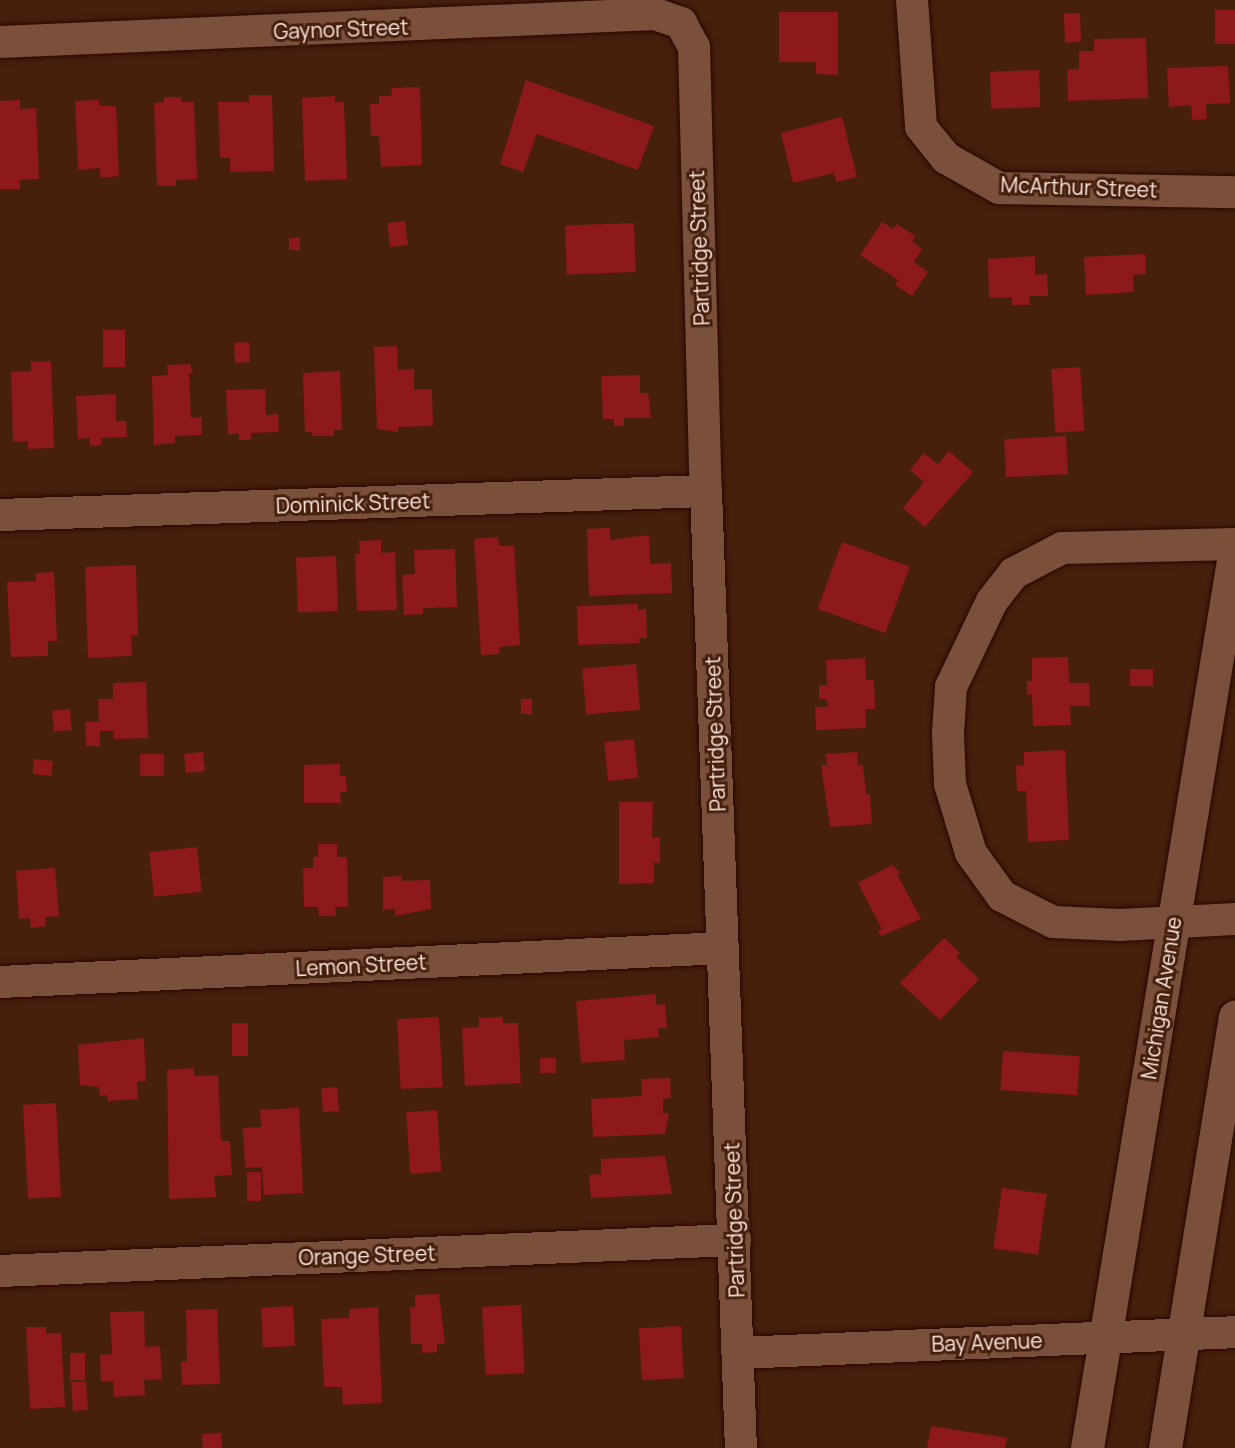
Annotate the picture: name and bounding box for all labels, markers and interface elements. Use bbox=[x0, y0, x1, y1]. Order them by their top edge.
street label: Gaynor Street bbox=[273, 14, 409, 44]
street label: Partridge Street bbox=[684, 170, 714, 326]
street label: McArthur Street bbox=[1000, 172, 1158, 202]
street label: Dominick Street bbox=[275, 488, 431, 518]
street label: Partridge Street bbox=[700, 656, 730, 812]
street label: Michigan Avenue bbox=[1136, 915, 1186, 1081]
street label: Lemon Street bbox=[295, 949, 427, 981]
street label: Partridge Street bbox=[719, 1142, 749, 1298]
street label: Orange Street bbox=[298, 1240, 436, 1270]
street label: Bay Avenue bbox=[931, 1327, 1043, 1357]

